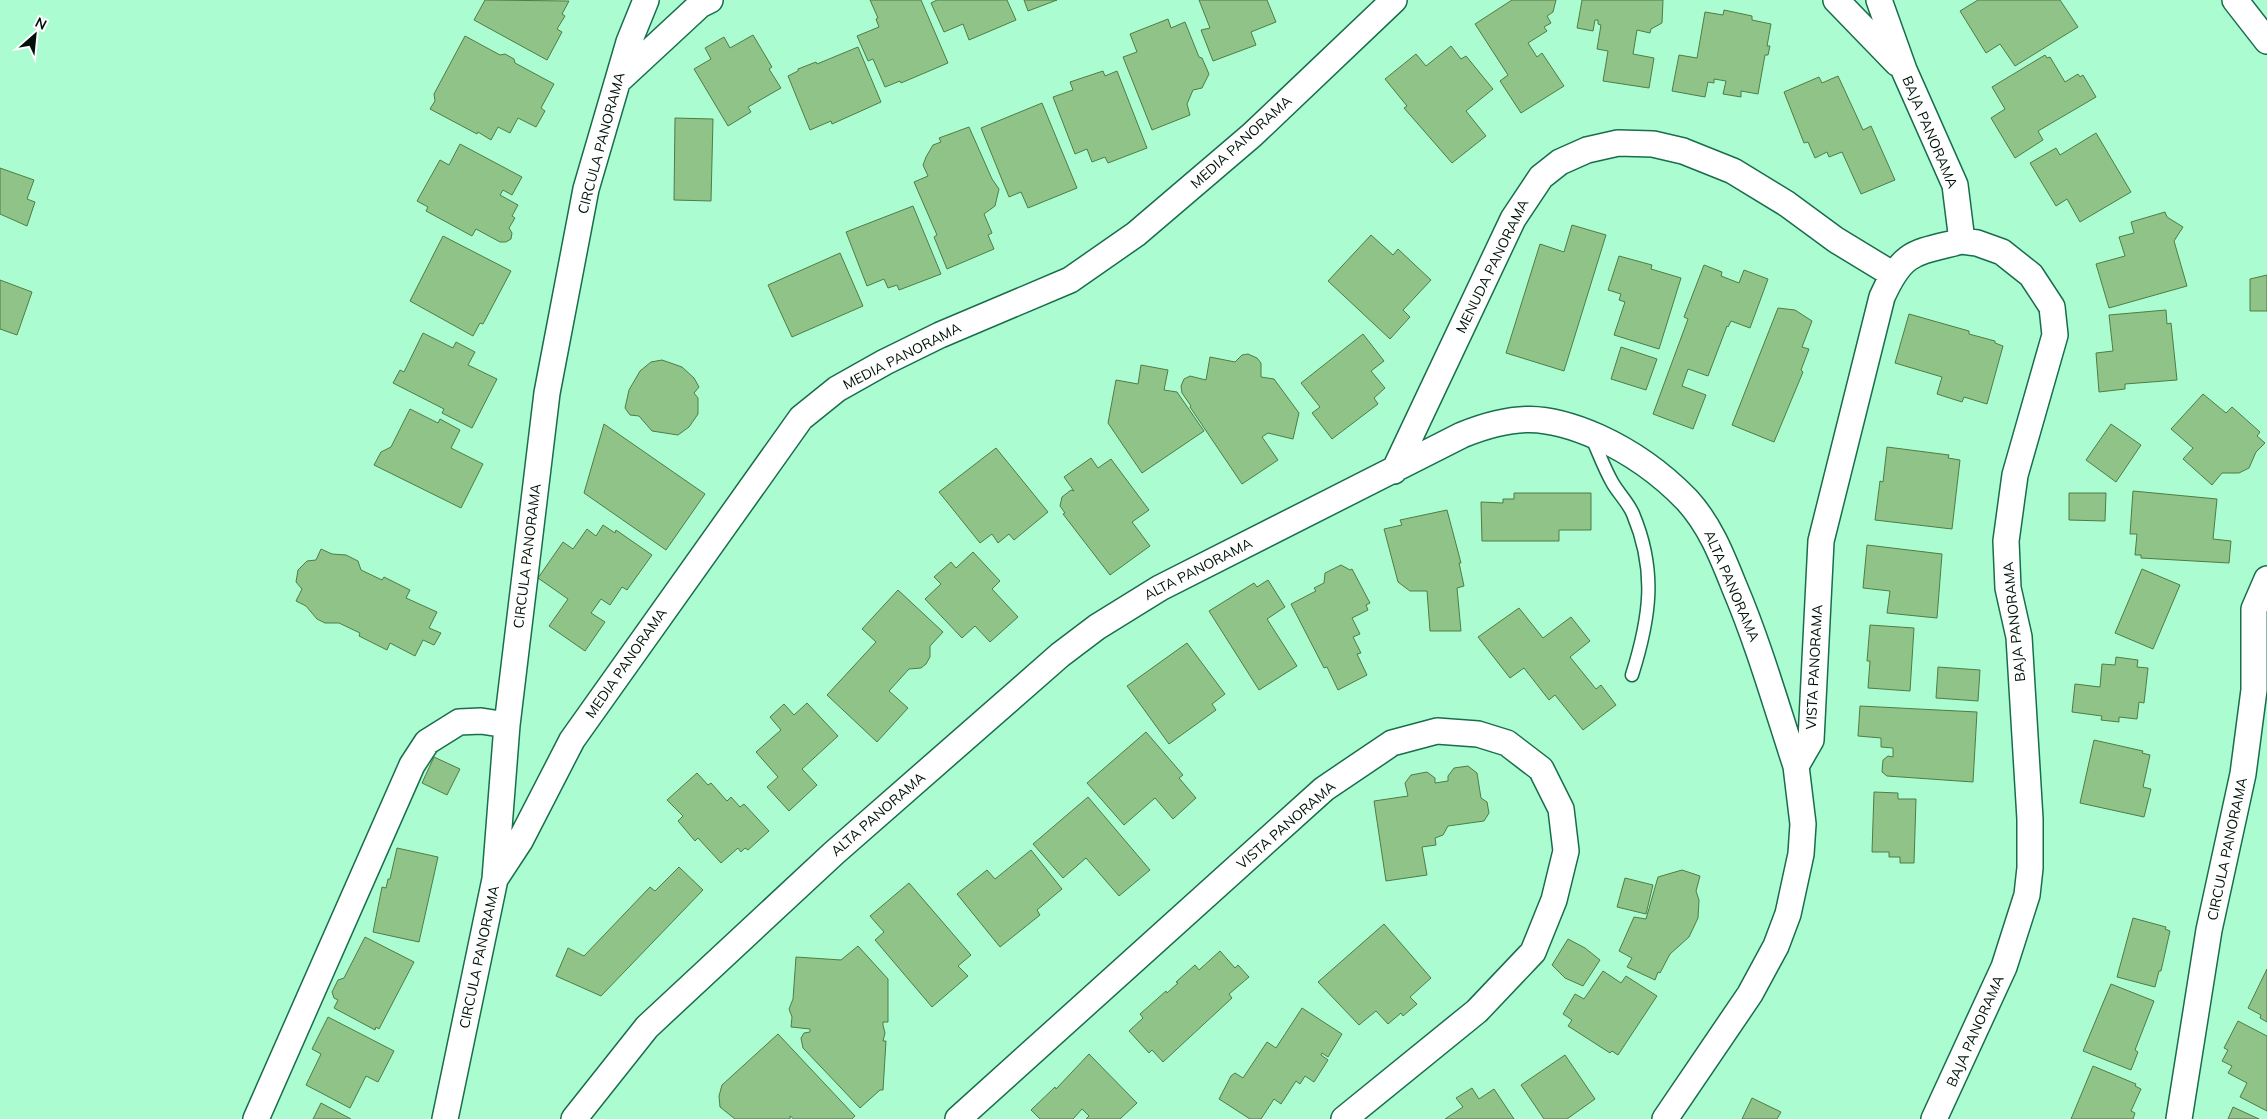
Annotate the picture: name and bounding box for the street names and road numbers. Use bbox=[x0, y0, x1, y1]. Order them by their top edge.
street label: CIRCULA PANORAMA bbox=[573, 70, 629, 216]
street label: BAJA PANORAMA bbox=[1898, 73, 1962, 192]
street label: MEDIA PANORAMA bbox=[1187, 91, 1296, 192]
street label: MENUDA PANORAMA bbox=[1452, 195, 1533, 336]
street label: MEDIA PANORAMA bbox=[840, 318, 965, 394]
street label: CIRCULA PANORAMA bbox=[509, 482, 545, 629]
street label: ALTA PANORAMA bbox=[1700, 528, 1764, 645]
street label: ALTA PANORAMA bbox=[1141, 534, 1256, 604]
street label: BAJA PANORAMA bbox=[1999, 561, 2029, 683]
street label: VISTA PANORAMA bbox=[1802, 603, 1826, 730]
street label: MEDIA PANORAMA bbox=[581, 604, 671, 721]
street label: ALTA PANORAMA bbox=[827, 768, 929, 860]
street label: CIRCULA PANORAMA bbox=[2203, 775, 2251, 922]
street label: VISTA PANORAMA bbox=[1233, 777, 1340, 873]
street label: CIRCULA PANORAMA bbox=[455, 883, 503, 1030]
street label: BAJA PANORAMA bbox=[1942, 972, 2008, 1090]

